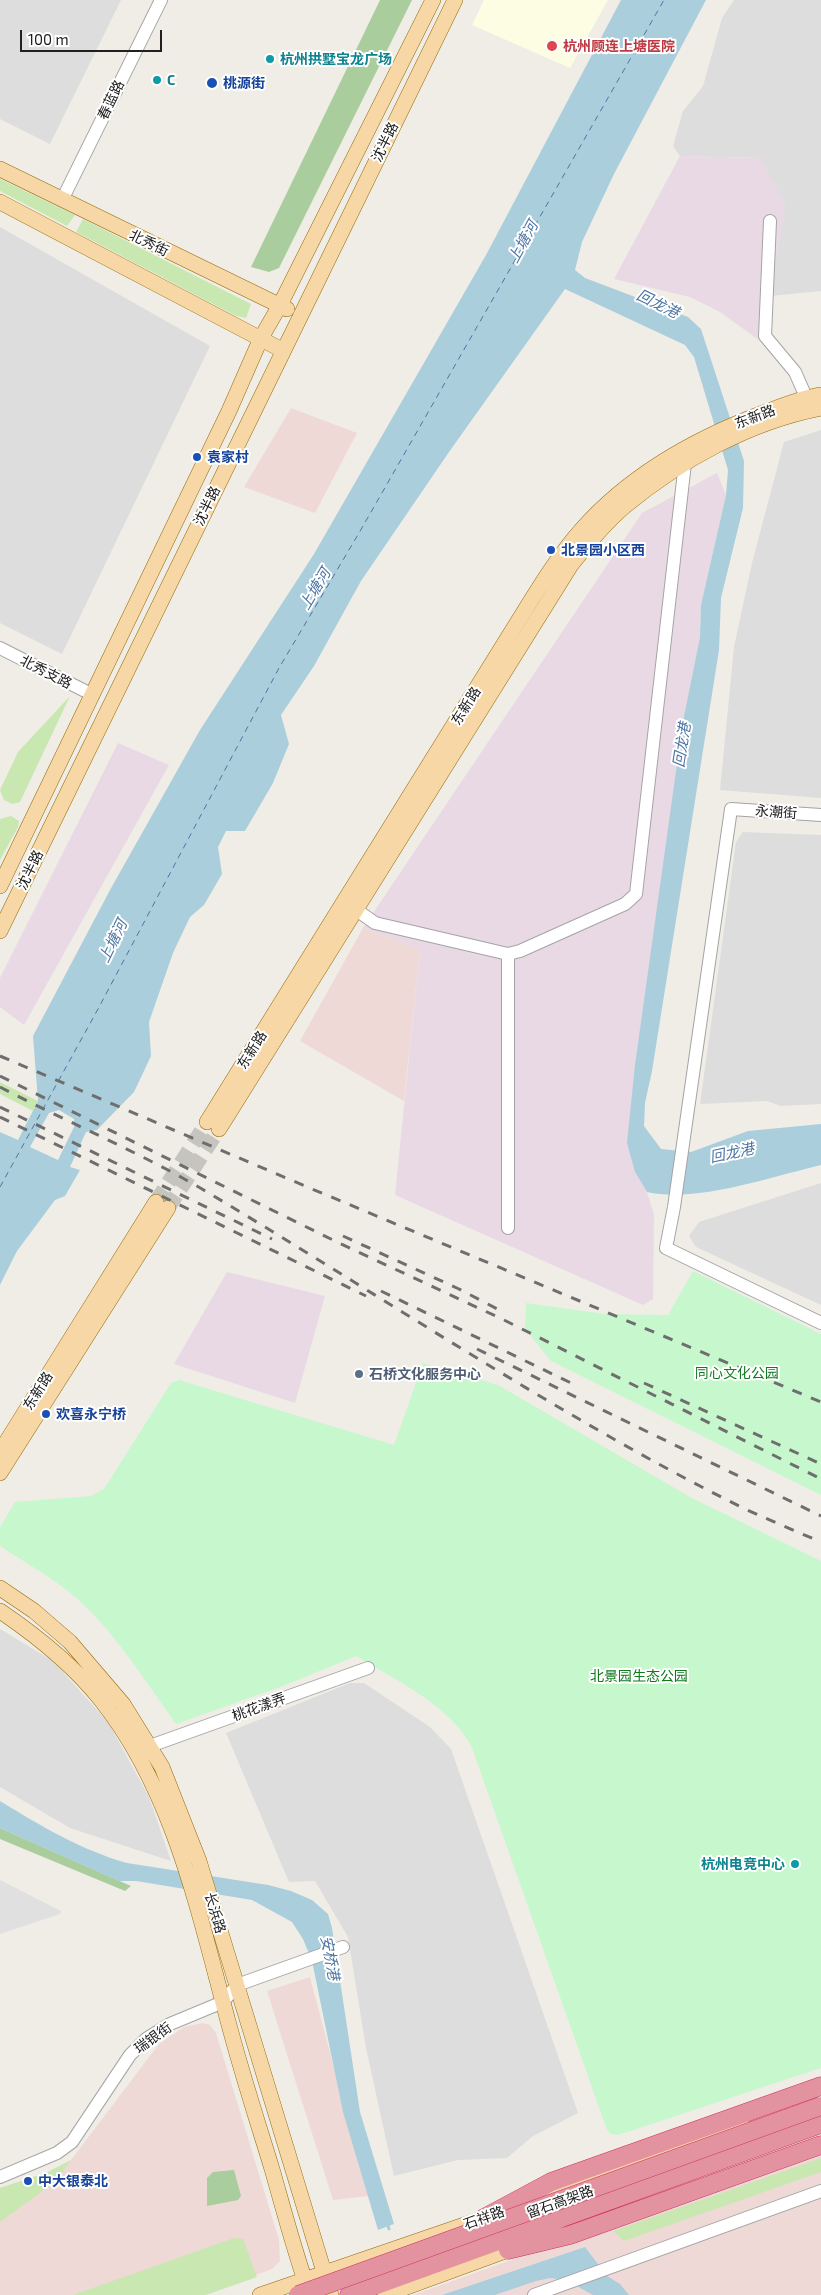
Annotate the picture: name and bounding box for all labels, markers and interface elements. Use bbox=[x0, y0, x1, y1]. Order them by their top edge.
scale bar bbox=[22, 20, 165, 52]
text: 100 m bbox=[28, 30, 69, 48]
place label: 杭州顾连上塘医院 bbox=[563, 38, 675, 54]
marker: 杭州顾连上塘医院 bbox=[545, 39, 559, 53]
place label: 杭州拱墅宝龙广场 bbox=[280, 51, 392, 67]
marker: 杭州拱墅宝龙广场 bbox=[264, 53, 276, 65]
place label: C bbox=[167, 72, 175, 88]
marker: C bbox=[151, 74, 163, 86]
place label: 桃源街 bbox=[223, 75, 265, 91]
marker: 桃源街 bbox=[205, 76, 219, 90]
street label: 春蓝路 bbox=[94, 77, 128, 123]
street label: 沈半路 bbox=[368, 119, 402, 165]
water label: 上塘河 bbox=[504, 218, 542, 266]
street label: 北秀街 bbox=[126, 226, 172, 260]
water label: 回龙港 bbox=[634, 286, 682, 322]
street label: 东新路 bbox=[732, 402, 778, 432]
place label: 袁家村 bbox=[207, 449, 249, 465]
marker: 袁家村 bbox=[191, 451, 203, 463]
street label: 沈半路 bbox=[190, 483, 224, 529]
place label: 北景园小区西 bbox=[561, 542, 645, 558]
marker: 北景园小区西 bbox=[545, 544, 557, 556]
water label: 上塘河 bbox=[296, 565, 334, 613]
street label: 北秀支路 bbox=[17, 652, 75, 692]
street label: 东新路 bbox=[448, 684, 484, 728]
water label: 回龙港 bbox=[670, 721, 694, 769]
street label: 永潮街 bbox=[754, 802, 798, 822]
street label: 沈半路 bbox=[13, 847, 47, 893]
water label: 上塘河 bbox=[95, 917, 131, 965]
street label: 东新路 bbox=[234, 1028, 270, 1072]
water label: 回龙港 bbox=[708, 1140, 756, 1166]
park label: 同心文化公园 bbox=[695, 1365, 779, 1381]
place label: 石桥文化服务中心 bbox=[369, 1366, 481, 1382]
marker: 石桥文化服务中心 bbox=[353, 1368, 365, 1380]
street label: 东新路 bbox=[20, 1369, 56, 1413]
place label: 欢喜永宁桥 bbox=[56, 1406, 126, 1422]
marker: 欢喜永宁桥 bbox=[40, 1408, 52, 1420]
park label: 北景园生态公园 bbox=[590, 1668, 688, 1684]
street label: 桃花漾弄 bbox=[230, 1690, 288, 1724]
place label: 杭州电竞中心 bbox=[701, 1856, 785, 1872]
marker: 杭州电竞中心 bbox=[789, 1858, 801, 1870]
street label: 长浜路 bbox=[201, 1890, 229, 1936]
water label: 安桥港 bbox=[317, 1934, 343, 1982]
street label: 瑞银街 bbox=[131, 2019, 175, 2057]
place label: 中大银泰北 bbox=[38, 2173, 108, 2189]
marker: 中大银泰北 bbox=[22, 2175, 34, 2187]
street label: 留石高架路 bbox=[524, 2182, 596, 2222]
street label: 石祥路 bbox=[461, 2203, 507, 2233]

